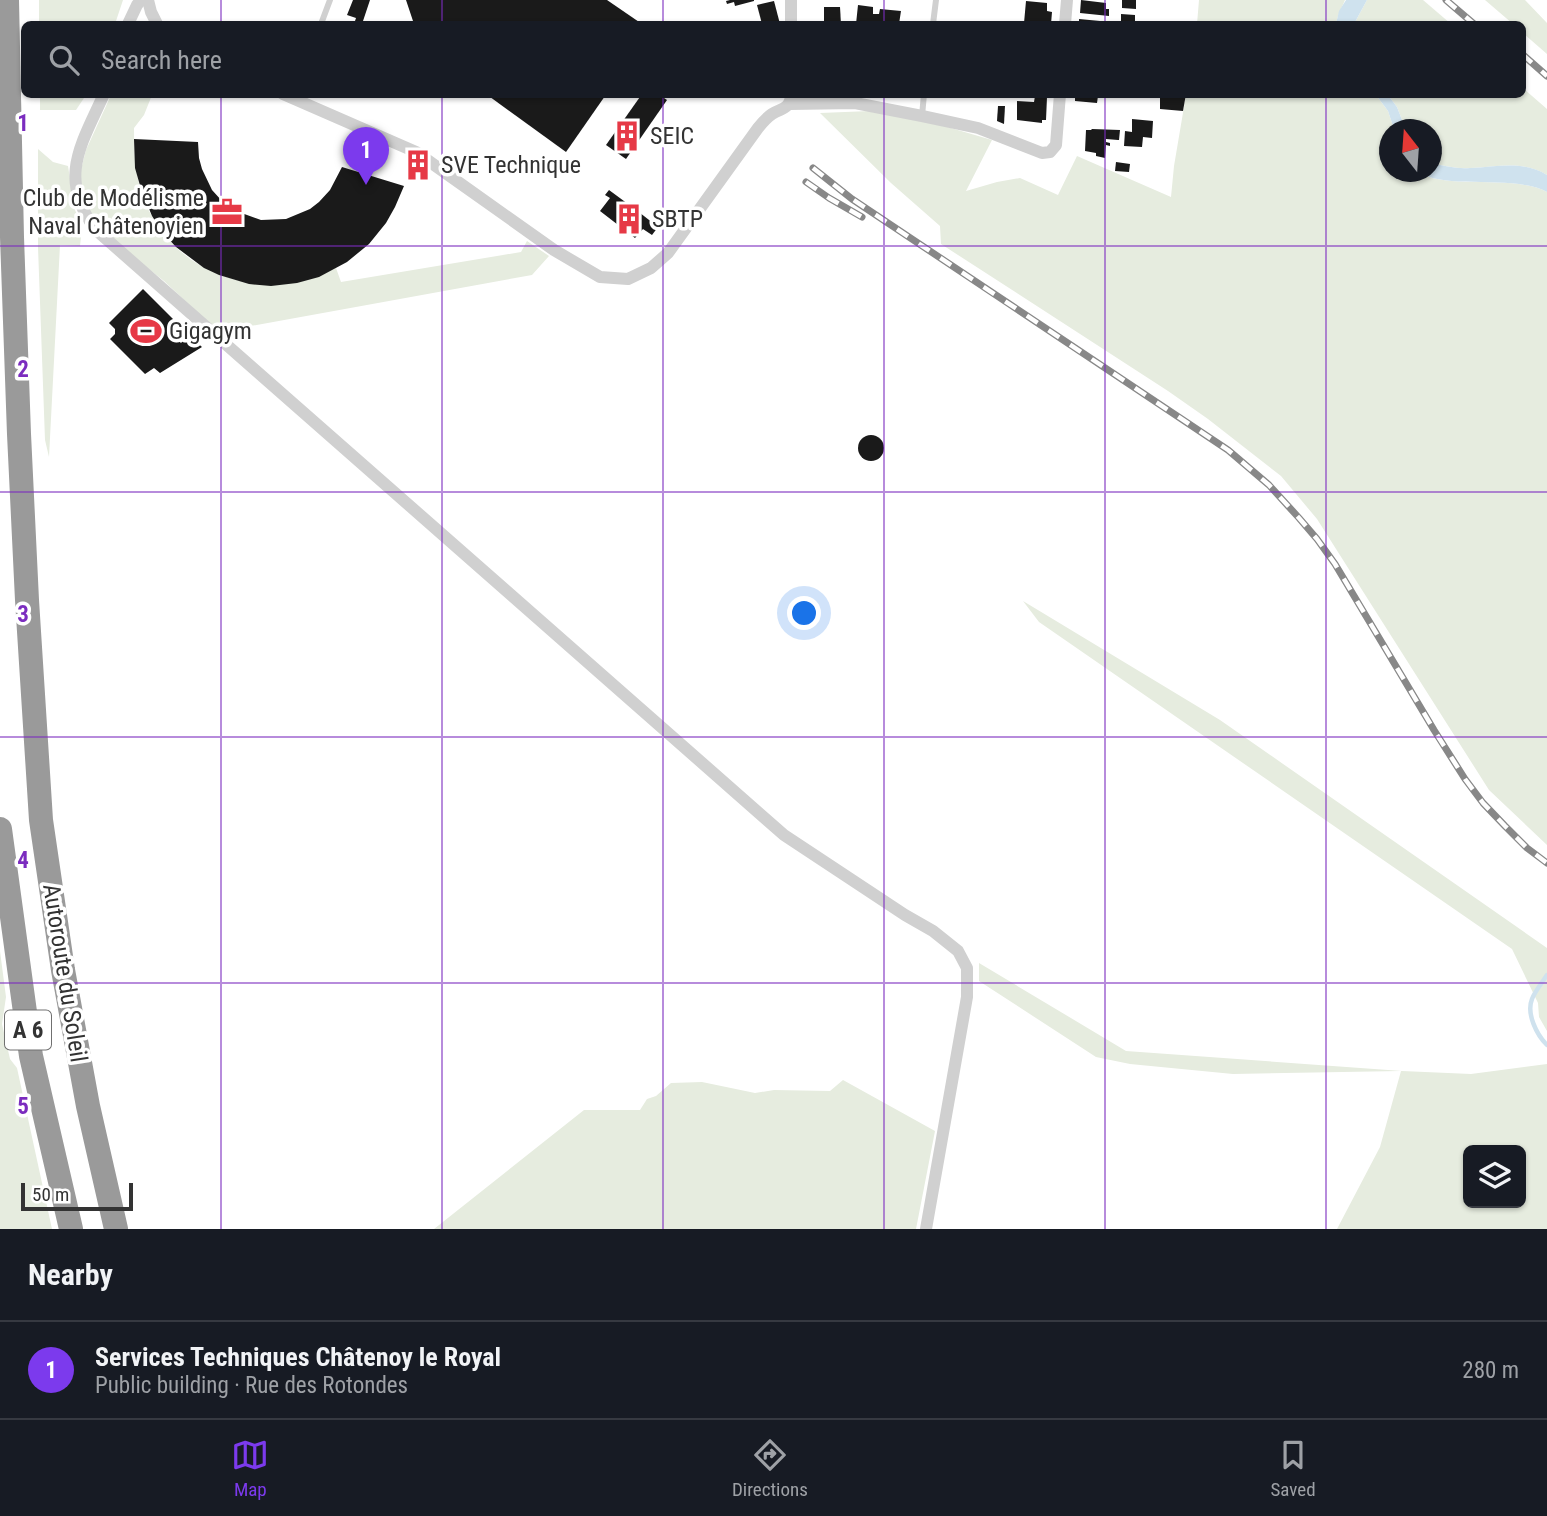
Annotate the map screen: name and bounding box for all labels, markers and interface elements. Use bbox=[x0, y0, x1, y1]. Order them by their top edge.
search box bbox=[21, 21, 1526, 98]
icon: search bbox=[45, 41, 83, 79]
text: Search here bbox=[101, 45, 222, 75]
text: 1 bbox=[17, 110, 29, 137]
building icon: SEIC bbox=[610, 119, 644, 153]
north arrow bbox=[1379, 119, 1442, 182]
place label: SEIC bbox=[650, 122, 694, 150]
pin: 1 bbox=[343, 127, 389, 185]
building icon: SVE Technique bbox=[401, 148, 435, 182]
place label: SVE Technique bbox=[441, 151, 581, 179]
place label: Club de Modélisme Naval Châtenoyien bbox=[23, 184, 204, 240]
office icon: Club de Modélisme Naval Châtenoyien bbox=[210, 195, 244, 229]
building icon: SBTP bbox=[612, 202, 646, 236]
place label: SBTP bbox=[652, 205, 703, 233]
sports icon: Gigagym bbox=[129, 314, 163, 348]
place label: Gigagym bbox=[169, 317, 252, 345]
text: 2 bbox=[17, 356, 29, 383]
your location bbox=[787, 596, 821, 630]
text: 3 bbox=[17, 601, 29, 628]
text: 4 bbox=[17, 847, 29, 874]
street label: Autoroute du Soleil bbox=[37, 882, 93, 1064]
road number: A 6 bbox=[5, 1010, 51, 1050]
text: 5 bbox=[17, 1093, 29, 1120]
map controls bbox=[1463, 1145, 1526, 1208]
button: layers bbox=[1463, 1145, 1526, 1208]
scale bar bbox=[21, 1180, 133, 1212]
text: 50 m bbox=[32, 1183, 69, 1206]
text: Nearby bbox=[28, 1257, 113, 1292]
text: Services Techniques Châtenoy le Royal bbox=[95, 1342, 501, 1372]
text: 1 bbox=[45, 1357, 57, 1384]
text: 280 m bbox=[1462, 1357, 1519, 1384]
text: Public building · Rue des Rotondes bbox=[95, 1372, 408, 1399]
tab: Map bbox=[231, 1436, 269, 1501]
tab: Directions bbox=[732, 1436, 808, 1501]
tab: Saved bbox=[1270, 1436, 1316, 1501]

